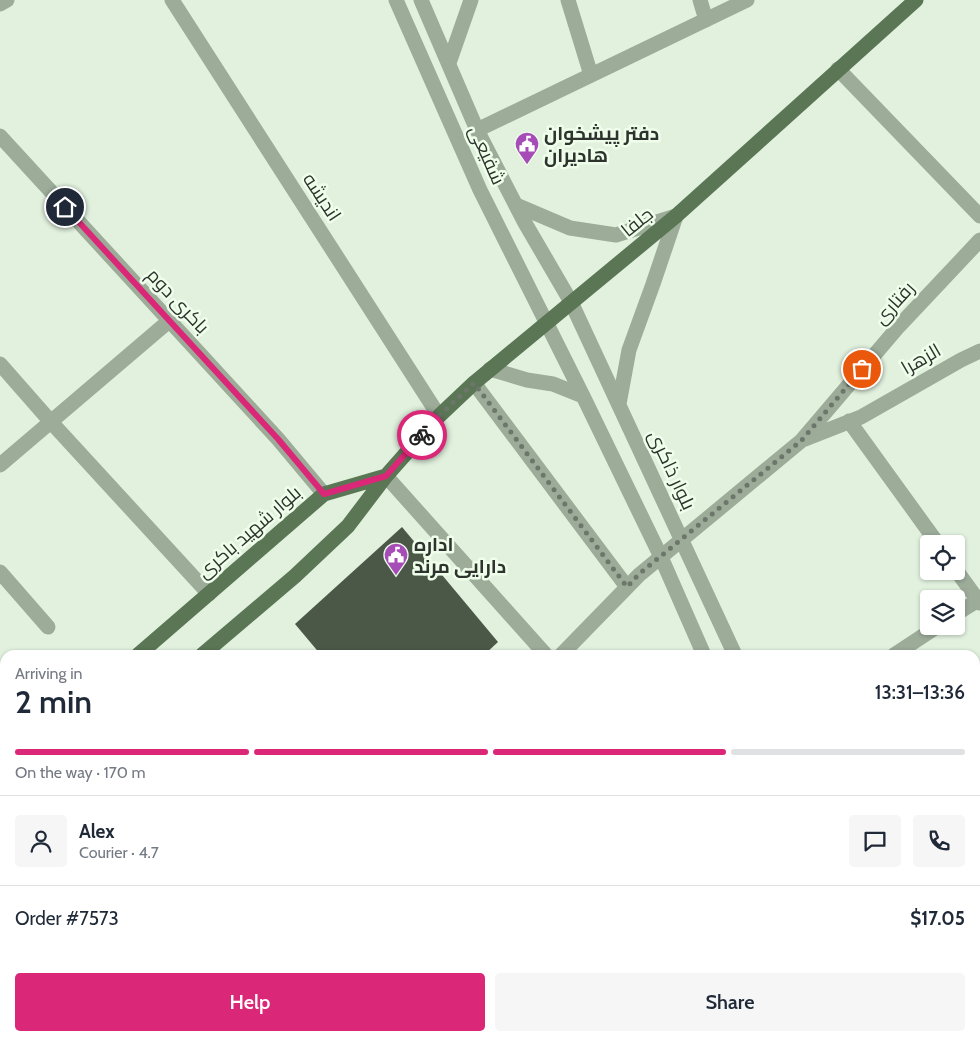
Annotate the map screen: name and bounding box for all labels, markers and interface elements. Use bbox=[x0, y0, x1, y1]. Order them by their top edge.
street label: شفیعی bbox=[464, 122, 510, 188]
place label: دفتر پیشخوان هادیران bbox=[544, 122, 659, 167]
public building icon: دفتر پیشخوان هادیران bbox=[514, 131, 540, 165]
street label: اندیشه bbox=[298, 169, 346, 225]
pin bbox=[44, 186, 86, 228]
icon: home bbox=[51, 193, 79, 221]
street label: جلفا bbox=[617, 202, 657, 242]
street label: باکری دوم bbox=[141, 264, 214, 340]
street label: رفتاری bbox=[869, 277, 919, 329]
street label: الزهرا bbox=[897, 339, 945, 379]
pin bbox=[841, 348, 883, 390]
icon: bag bbox=[848, 355, 876, 383]
courier bbox=[397, 410, 447, 460]
icon: bike bbox=[408, 421, 436, 449]
street label: بلوار ذاکری bbox=[644, 427, 700, 513]
street label: بلوار شهید باکری bbox=[192, 481, 306, 583]
place label: اداره دارایی مرند bbox=[414, 533, 506, 578]
map controls bbox=[920, 535, 965, 635]
button: locate bbox=[920, 535, 965, 580]
public building icon: اداره دارایی مرند bbox=[383, 542, 409, 576]
button: layers bbox=[920, 590, 965, 635]
text: Arriving in bbox=[15, 664, 82, 683]
text: 13:31–13:36 bbox=[875, 681, 965, 704]
text: 2 min bbox=[15, 682, 92, 721]
text: On the way · 170 m bbox=[15, 763, 146, 782]
button: person bbox=[15, 815, 67, 867]
button: chat bbox=[849, 815, 901, 867]
button: phone bbox=[913, 815, 965, 867]
text: Alex bbox=[79, 820, 115, 843]
text: Courier · 4.7 bbox=[79, 843, 159, 862]
text: Order #7573 bbox=[15, 907, 119, 930]
text: $17.05 bbox=[910, 907, 965, 930]
button: Help bbox=[15, 973, 485, 1031]
button: Share bbox=[495, 973, 965, 1031]

